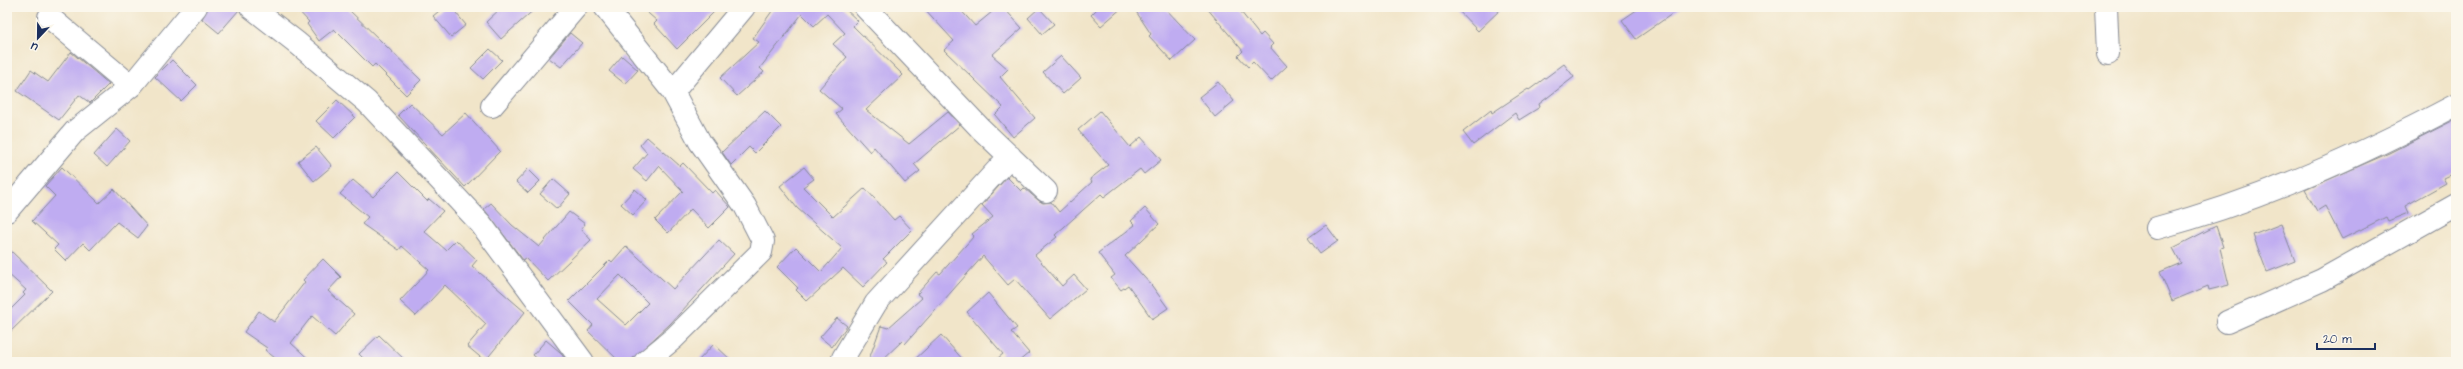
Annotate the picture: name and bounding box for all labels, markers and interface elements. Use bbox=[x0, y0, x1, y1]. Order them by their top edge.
north arrow bbox=[18, 18, 58, 58]
text: U bbox=[29, 39, 41, 55]
scale bar bbox=[2317, 325, 2375, 351]
text: 20 m bbox=[2323, 331, 2352, 348]

